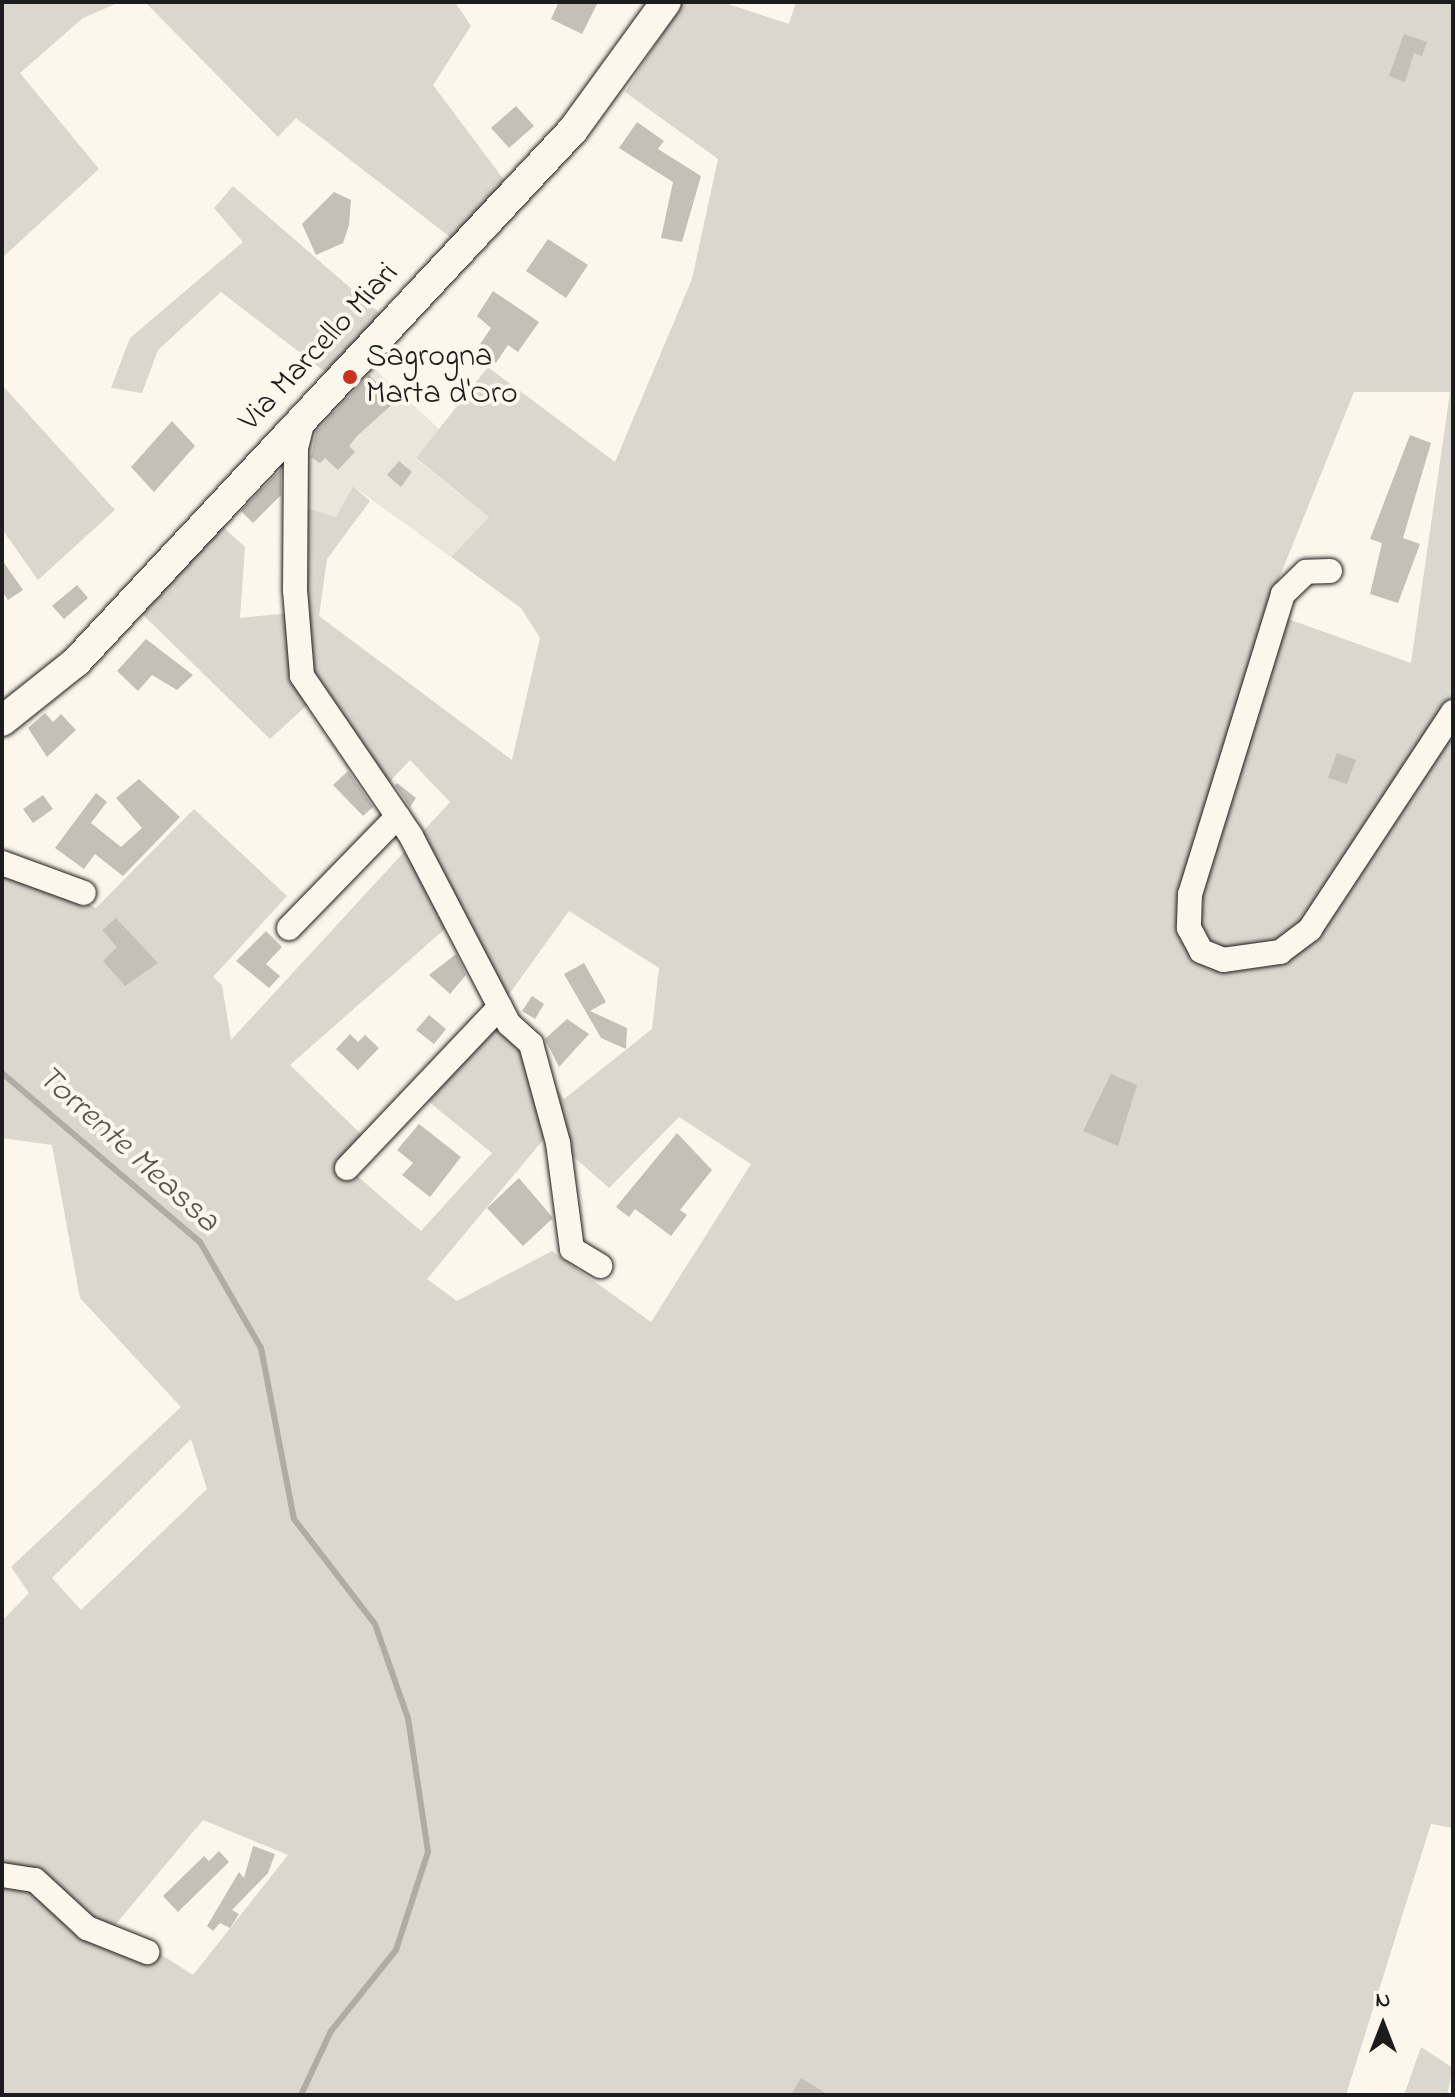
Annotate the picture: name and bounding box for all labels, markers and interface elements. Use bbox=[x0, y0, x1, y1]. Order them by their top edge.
street label: Via Marcello Miari bbox=[232, 256, 408, 440]
place label: Sagrogna Marta d'Oro bbox=[366, 340, 518, 415]
marker: Sagrogna Marta d'Oro bbox=[341, 368, 359, 386]
water label: Torrente Meassa bbox=[27, 1057, 227, 1243]
north arrow bbox=[1343, 1985, 1423, 2065]
text: N bbox=[1376, 1985, 1390, 2017]

